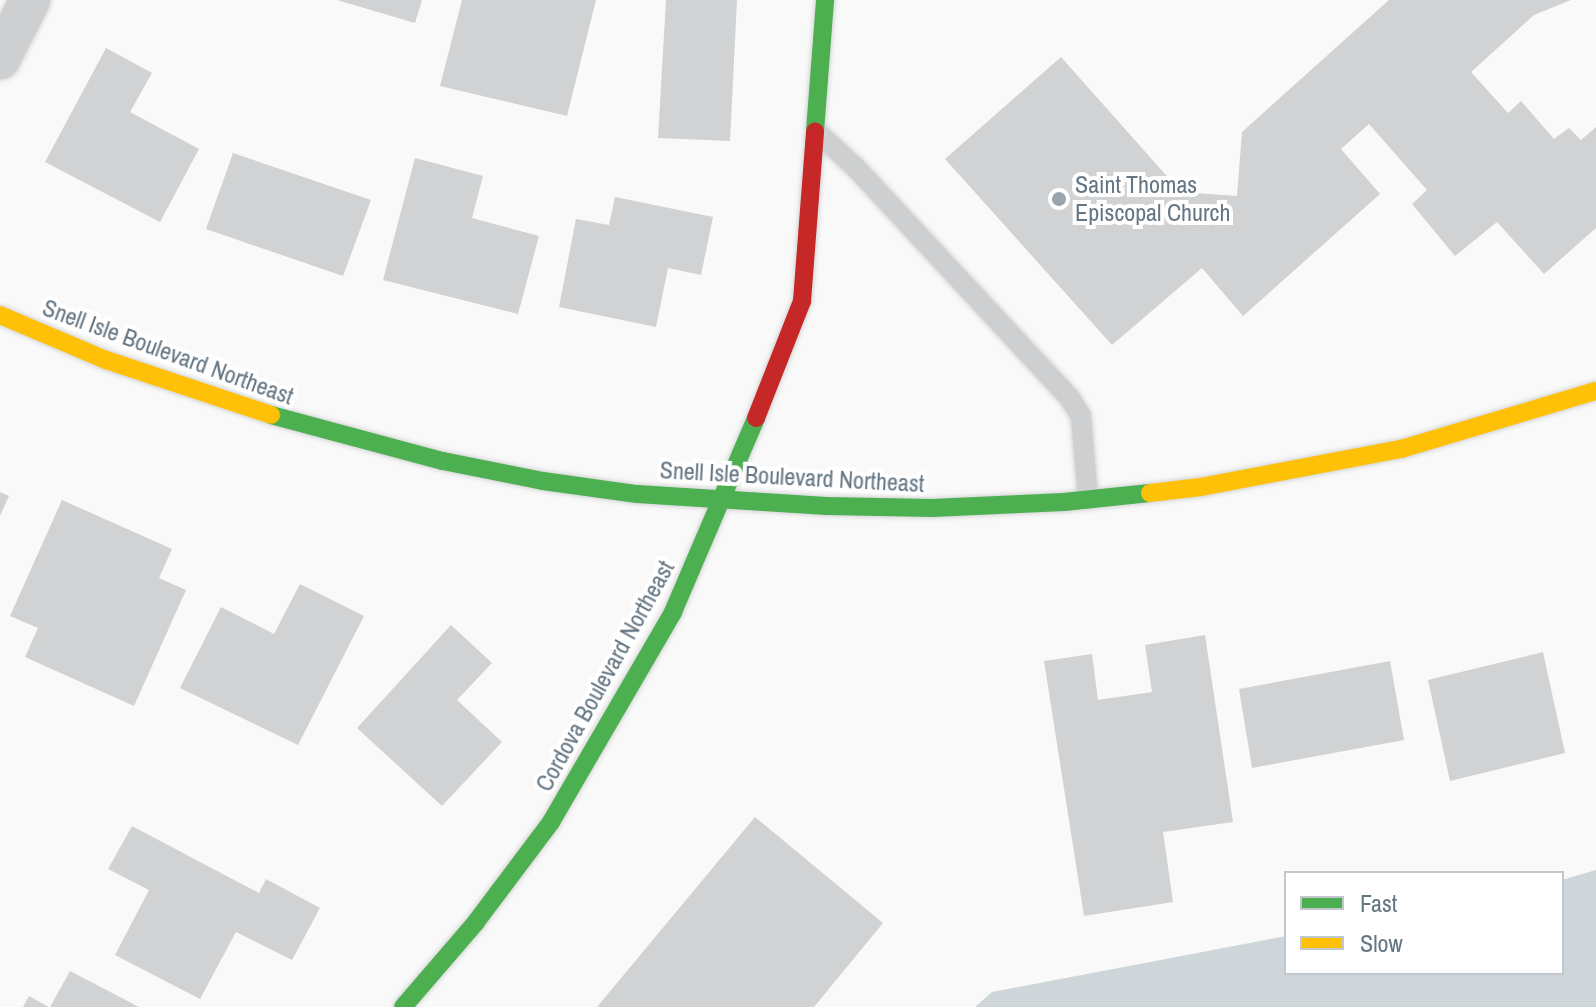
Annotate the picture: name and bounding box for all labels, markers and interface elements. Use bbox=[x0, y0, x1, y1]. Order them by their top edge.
place label: Saint Thomas Episcopal Church bbox=[1075, 171, 1230, 227]
marker: Saint Thomas Episcopal Church bbox=[1050, 190, 1068, 208]
street label: Snell Isle Boulevard Northeast bbox=[39, 293, 297, 411]
street label: Snell Isle Boulevard Northeast bbox=[659, 456, 925, 498]
street label: Cordova Boulevard Northeast bbox=[530, 556, 680, 796]
legend bbox=[1284, 871, 1564, 975]
text: Fast bbox=[1360, 887, 1397, 919]
text: Slow bbox=[1360, 927, 1403, 959]

